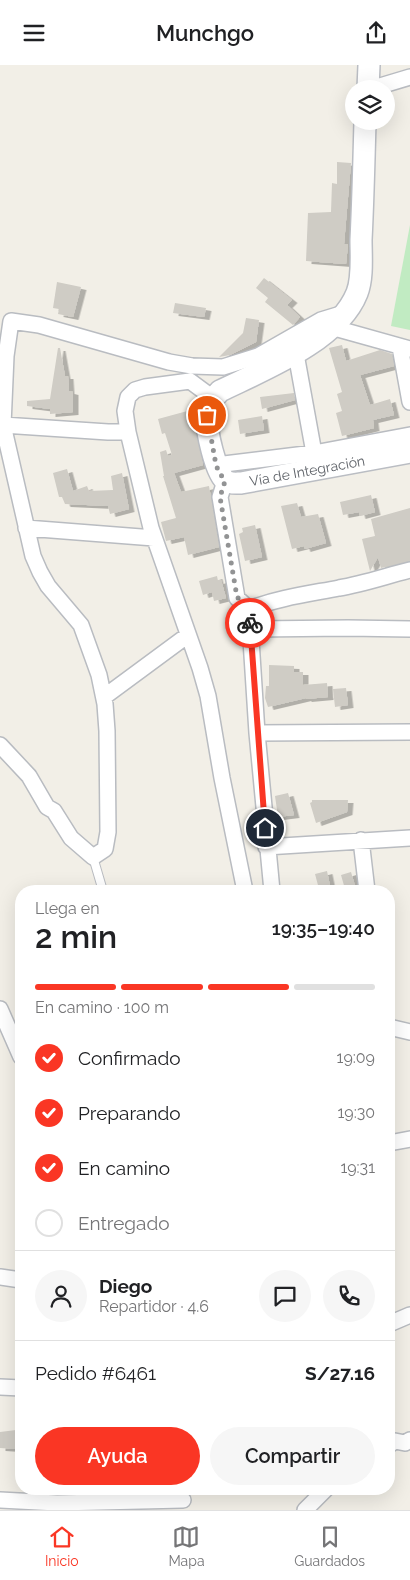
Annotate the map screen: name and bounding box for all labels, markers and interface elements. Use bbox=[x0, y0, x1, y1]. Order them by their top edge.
icon: menu bbox=[20, 19, 48, 47]
icon: share bbox=[362, 19, 390, 47]
text: Munchgo bbox=[156, 20, 254, 46]
map controls bbox=[345, 80, 395, 130]
button: layers bbox=[345, 80, 395, 130]
pin bbox=[186, 394, 228, 436]
icon: bag bbox=[193, 401, 221, 429]
street label: Vía de Integración bbox=[248, 452, 366, 489]
courier bbox=[225, 598, 275, 648]
icon: bike bbox=[236, 609, 264, 637]
pin bbox=[244, 807, 286, 849]
icon: home bbox=[251, 814, 279, 842]
text: Llega en bbox=[35, 899, 99, 918]
text: 19:35–19:40 bbox=[272, 917, 375, 939]
text: 2 min bbox=[35, 918, 117, 955]
text: En camino · 100 m bbox=[35, 998, 169, 1017]
icon: check bbox=[35, 1044, 63, 1072]
text: Confirmado bbox=[78, 1047, 181, 1069]
text: 19:09 bbox=[337, 1048, 375, 1067]
icon: check bbox=[35, 1099, 63, 1127]
text: Preparando bbox=[78, 1102, 181, 1124]
text: 19:30 bbox=[337, 1103, 375, 1122]
icon: check bbox=[35, 1154, 63, 1182]
text: En camino bbox=[78, 1157, 170, 1179]
text: 19:31 bbox=[340, 1158, 375, 1177]
text: Entregado bbox=[78, 1212, 170, 1234]
button: person bbox=[35, 1270, 87, 1322]
button: chat bbox=[259, 1270, 311, 1322]
button: phone bbox=[323, 1270, 375, 1322]
text: Diego bbox=[99, 1275, 152, 1297]
text: Repartidor · 4.6 bbox=[99, 1297, 209, 1316]
text: Pedido #6461 bbox=[35, 1362, 156, 1384]
text: S/27.16 bbox=[305, 1362, 375, 1384]
button: Ayuda bbox=[35, 1427, 200, 1485]
button: Compartir bbox=[210, 1427, 375, 1485]
tab: Inicio bbox=[45, 1523, 79, 1569]
tab: Mapa bbox=[168, 1523, 205, 1569]
tab: Guardados bbox=[294, 1523, 365, 1569]

